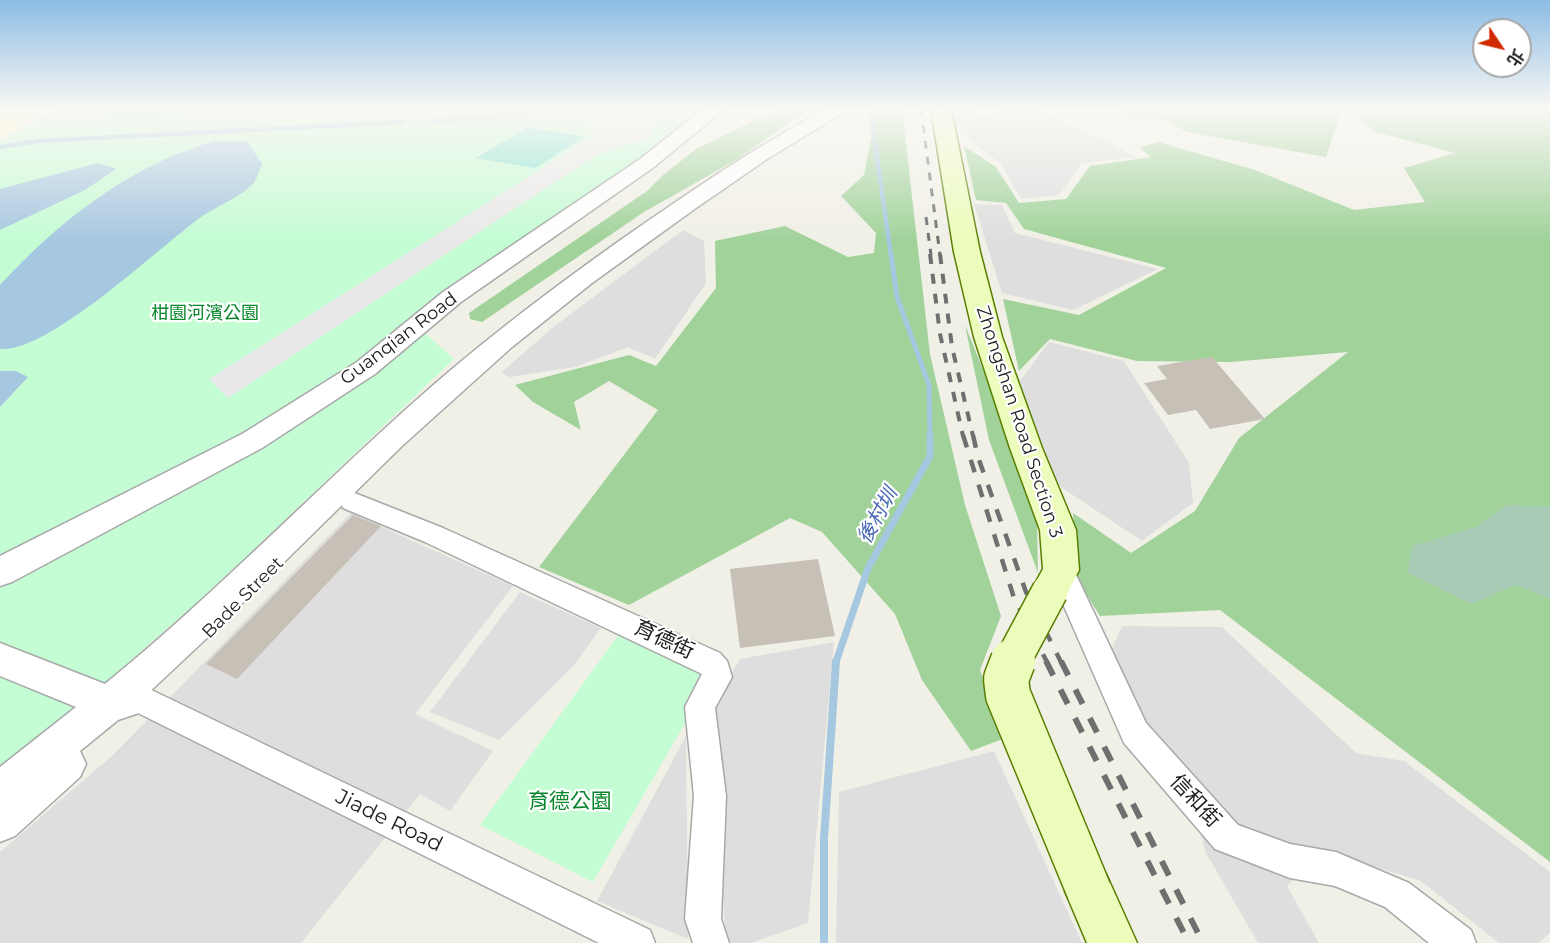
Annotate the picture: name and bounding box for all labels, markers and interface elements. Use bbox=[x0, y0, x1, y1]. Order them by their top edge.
north arrow bbox=[1472, 18, 1532, 78]
text: 北 bbox=[1503, 45, 1528, 69]
street label: Guanqian Road bbox=[336, 288, 462, 390]
park label: 柑園河濱公園 bbox=[151, 303, 259, 325]
street label: Zhongshan Road Section 3 bbox=[971, 303, 1067, 541]
water label: 後村圳 bbox=[853, 484, 903, 548]
street label: Bade Street bbox=[198, 553, 288, 643]
street label: 育德街 bbox=[630, 615, 698, 665]
street label: 信和街 bbox=[1164, 769, 1226, 833]
street label: Jiade Road bbox=[331, 784, 447, 858]
park label: 育德公園 bbox=[528, 789, 612, 815]

